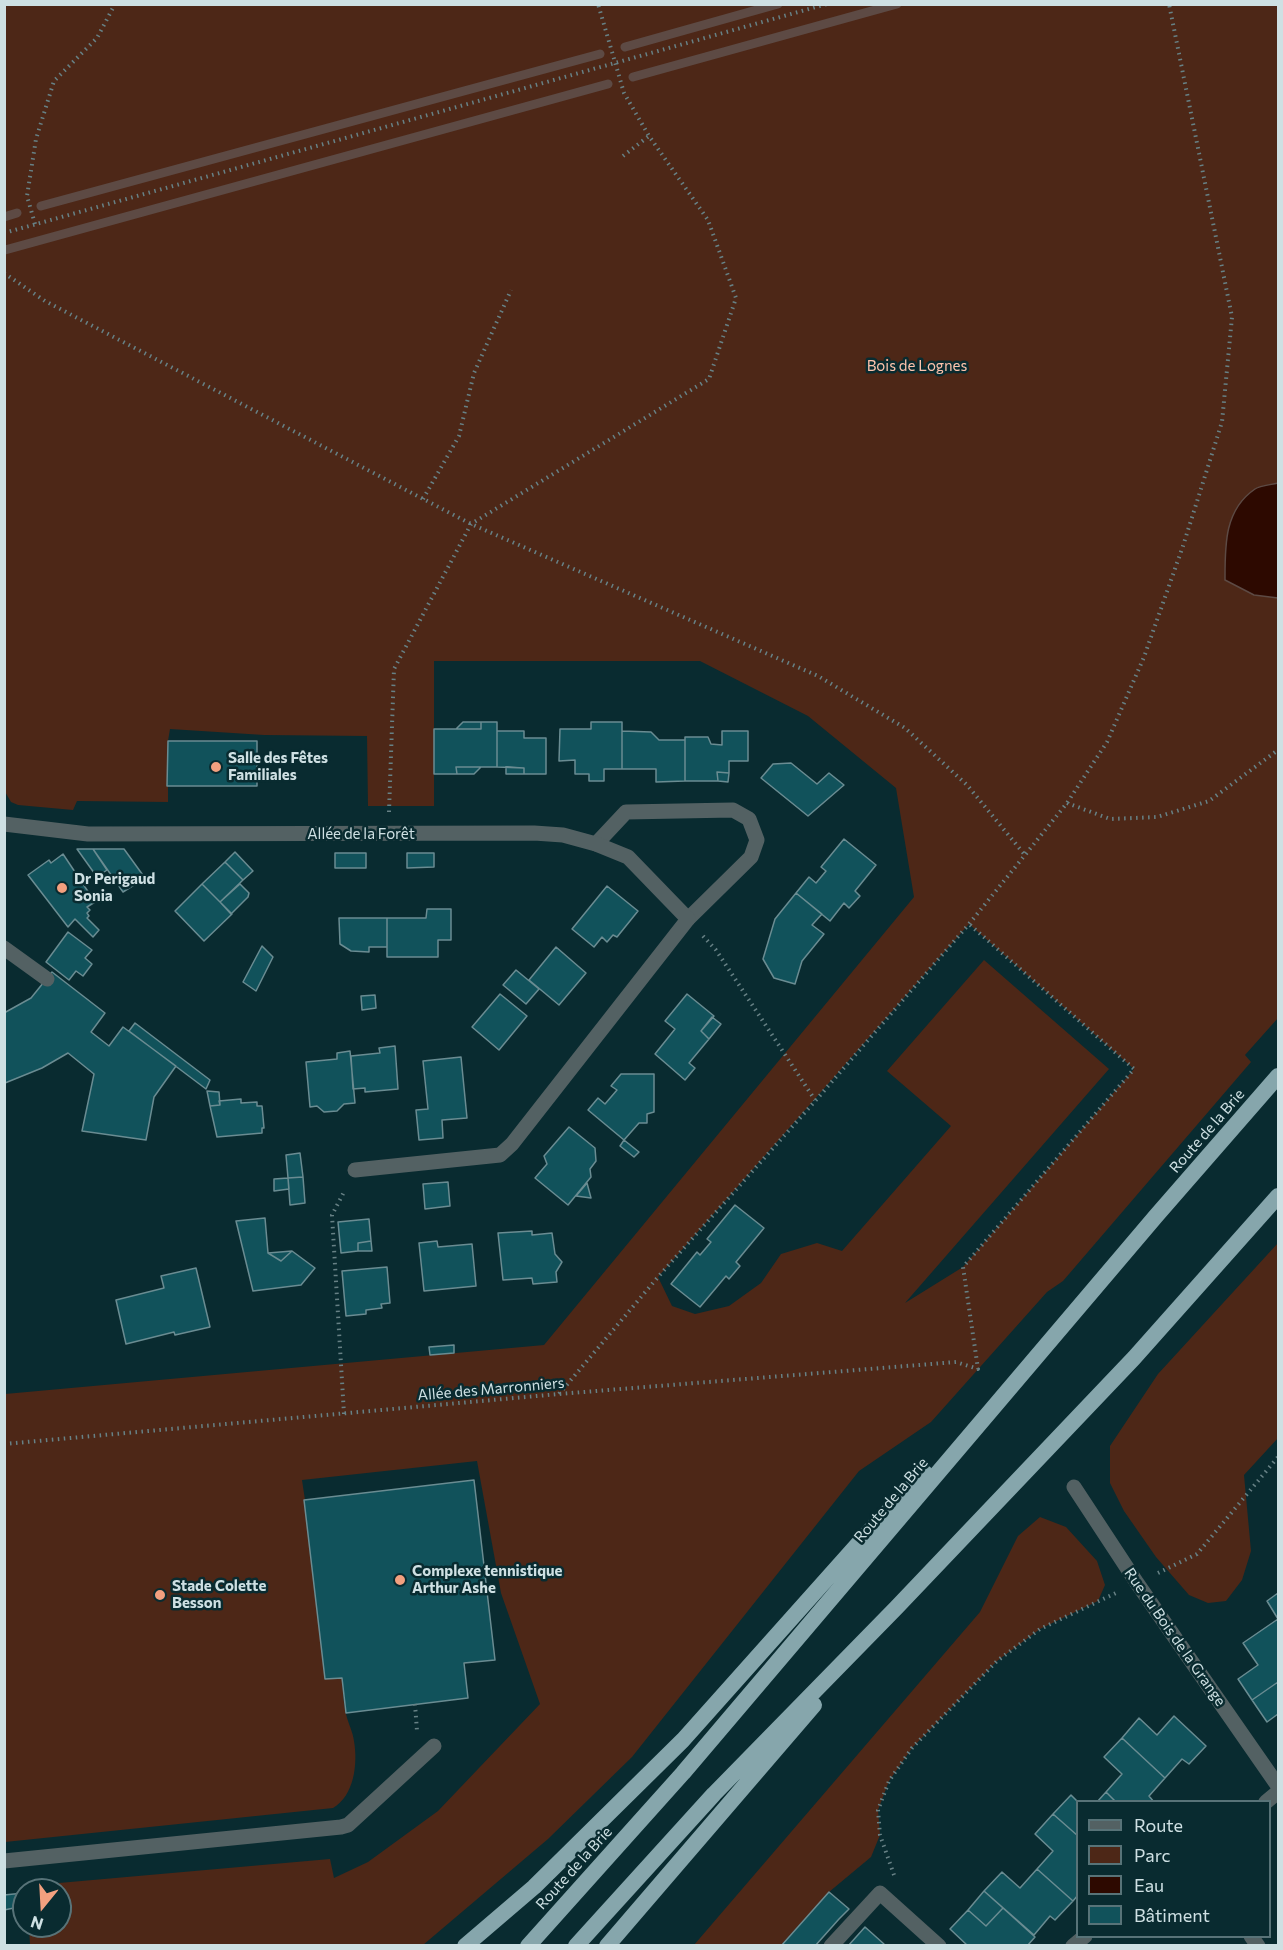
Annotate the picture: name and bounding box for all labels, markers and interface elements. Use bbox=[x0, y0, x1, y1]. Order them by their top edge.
park label: Bois de Lognes bbox=[867, 357, 967, 375]
place label: Salle des Fêtes Familiales bbox=[228, 749, 328, 784]
marker: Salle des Fêtes Familiales bbox=[209, 760, 223, 774]
street label: Allée de la Forêt bbox=[307, 825, 415, 843]
place label: Dr Perigaud Sonia bbox=[74, 870, 155, 905]
marker: Dr Perigaud Sonia bbox=[55, 881, 69, 895]
street label: Route de la Brie bbox=[1166, 1085, 1248, 1177]
street label: Allée des Marronniers bbox=[417, 1374, 565, 1404]
street label: Route de la Brie bbox=[850, 1454, 932, 1546]
place label: Complexe tennistique Arthur Ashe bbox=[412, 1562, 562, 1597]
street label: Rue du Bois de la Grange bbox=[1120, 1565, 1230, 1709]
marker: Complexe tennistique Arthur Ashe bbox=[393, 1573, 407, 1587]
place label: Stade Colette Besson bbox=[172, 1577, 266, 1612]
marker: Stade Colette Besson bbox=[153, 1588, 167, 1602]
legend bbox=[1076, 1800, 1271, 1938]
text: Route bbox=[1134, 1814, 1183, 1836]
street label: Route de la Brie bbox=[532, 1823, 616, 1913]
text: Parc bbox=[1134, 1844, 1171, 1866]
text: Eau bbox=[1134, 1874, 1164, 1896]
north arrow bbox=[12, 1878, 72, 1938]
text: Bâtiment bbox=[1134, 1904, 1210, 1926]
text: N bbox=[28, 1913, 46, 1935]

